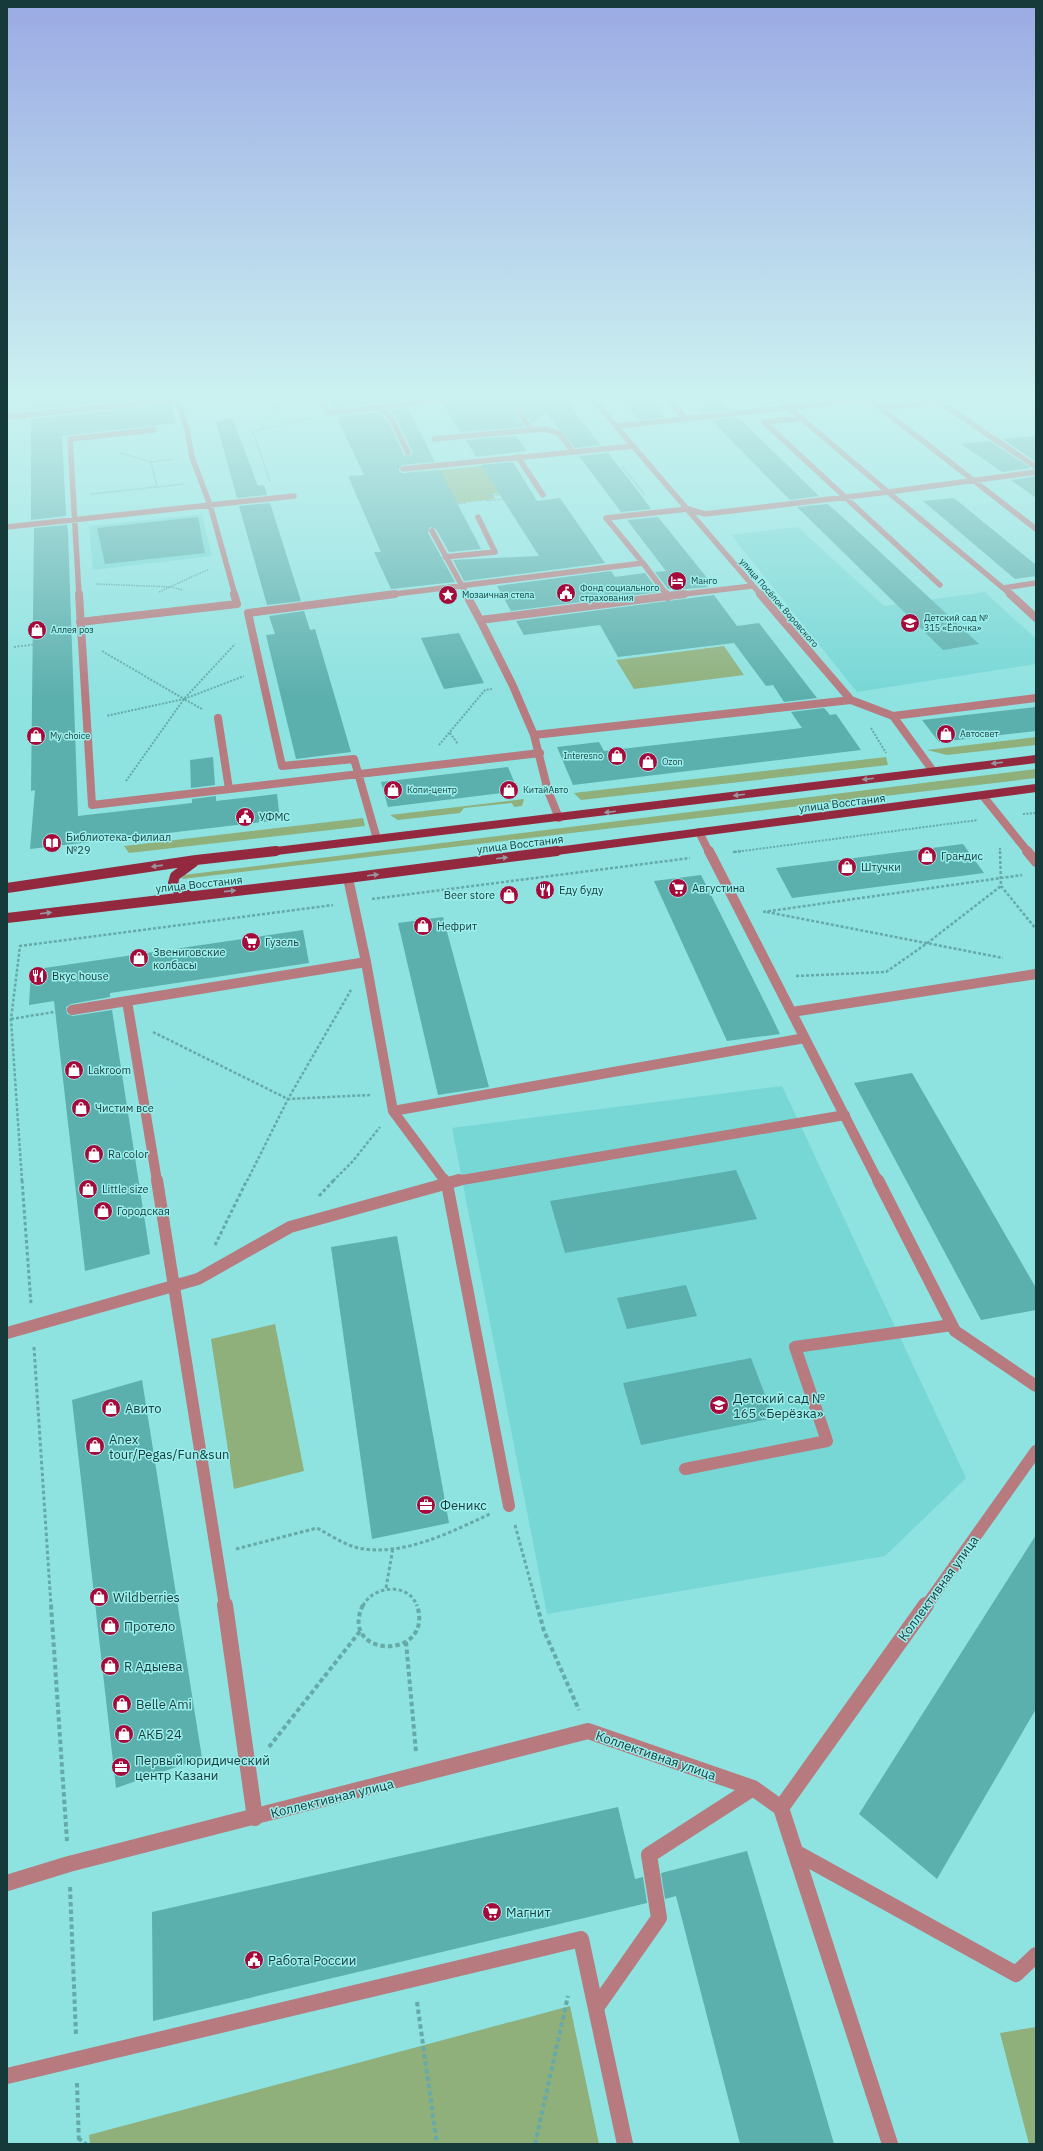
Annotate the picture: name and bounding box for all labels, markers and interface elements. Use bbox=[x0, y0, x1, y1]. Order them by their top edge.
street label: улица Посёлок Воровского bbox=[738, 556, 821, 649]
hotel icon: Манго bbox=[666, 570, 688, 592]
place label: Манго bbox=[691, 575, 717, 586]
public building icon: Фонд социального страхования bbox=[555, 582, 577, 604]
place label: Фонд социального страхования bbox=[580, 582, 659, 603]
place icon: Мозаичная стела bbox=[437, 584, 459, 606]
place label: Мозаичная стела bbox=[462, 589, 534, 600]
school or university icon: Детский сад № 315 «Ёлочка» bbox=[899, 612, 921, 634]
place label: Детский сад № 315 «Ёлочка» bbox=[924, 612, 988, 633]
shop icon: Аллея роз bbox=[26, 619, 48, 641]
place label: Аллея роз bbox=[51, 624, 94, 635]
shop icon: Автосвет bbox=[935, 723, 957, 745]
shop icon: My choice bbox=[25, 725, 47, 747]
place label: Автосвет bbox=[960, 728, 999, 739]
place label: My choice bbox=[50, 730, 90, 741]
shop icon: Interesno bbox=[606, 745, 628, 767]
place label: Interesno bbox=[563, 750, 603, 761]
shop icon: Ozon bbox=[637, 751, 659, 773]
place label: Ozon bbox=[662, 756, 683, 767]
one-way arrow bbox=[991, 760, 1003, 767]
one-way arrow bbox=[862, 776, 874, 782]
shop icon: Копи-центр bbox=[382, 779, 404, 801]
shop icon: КитайАвто bbox=[498, 779, 520, 801]
place label: Копи-центр bbox=[407, 784, 457, 795]
place label: КитайАвто bbox=[523, 784, 568, 795]
street label: улица Восстания bbox=[798, 791, 886, 815]
one-way arrow bbox=[733, 792, 745, 799]
public building icon: УФМС bbox=[234, 806, 256, 828]
one-way arrow bbox=[604, 809, 616, 815]
place label: УФМС bbox=[259, 810, 290, 824]
place label: Библиотека-филиал №29 bbox=[66, 830, 171, 857]
library icon: Библиотека-филиал №29 bbox=[41, 832, 63, 854]
street label: улица Восстания bbox=[476, 832, 564, 856]
shop icon: Грандис bbox=[916, 845, 938, 867]
place label: Грандис bbox=[941, 849, 984, 863]
one-way arrow bbox=[496, 855, 508, 861]
shop icon: Штучки bbox=[836, 856, 858, 878]
place label: Штучки bbox=[861, 860, 901, 874]
one-way arrow bbox=[151, 863, 163, 869]
street label: улица Восстания bbox=[155, 872, 243, 896]
one-way arrow bbox=[367, 872, 379, 878]
supermarket icon: Августина bbox=[667, 877, 689, 899]
restaurant icon: Еду буду bbox=[534, 879, 556, 901]
place label: Августина bbox=[692, 881, 745, 895]
place label: Еду буду bbox=[559, 883, 604, 897]
shop icon: Beer store bbox=[498, 884, 520, 906]
one-way arrow bbox=[224, 888, 236, 894]
place label: Beer store bbox=[444, 888, 495, 902]
one-way arrow bbox=[40, 910, 52, 916]
shop icon: Нефрит bbox=[412, 915, 434, 937]
place label: Нефрит bbox=[437, 919, 477, 933]
supermarket icon: Гузель bbox=[240, 931, 262, 953]
place label: Гузель bbox=[265, 935, 299, 949]
place label: Звениговские колбасы bbox=[153, 945, 226, 972]
shop icon: Звениговские колбасы bbox=[128, 947, 150, 969]
restaurant icon: Вкус house bbox=[27, 965, 49, 987]
place label: Вкус house bbox=[52, 969, 109, 983]
shop icon: Lakroom bbox=[63, 1059, 85, 1081]
place label: Lakroom bbox=[88, 1063, 131, 1077]
shop icon: Чистим все bbox=[70, 1097, 92, 1119]
place label: Чистим все bbox=[95, 1101, 154, 1115]
shop icon: Ra color bbox=[83, 1143, 105, 1165]
place label: Ra color bbox=[108, 1147, 148, 1161]
shop icon: Little size bbox=[77, 1178, 99, 1200]
place label: Little size bbox=[102, 1182, 149, 1196]
shop icon: Городская bbox=[92, 1200, 114, 1222]
place label: Городская bbox=[117, 1204, 170, 1218]
place label: Детский сад № 165 «Берёзка» bbox=[733, 1390, 825, 1422]
school or university icon: Детский сад № 165 «Берёзка» bbox=[708, 1394, 730, 1416]
shop icon: Авито bbox=[100, 1397, 122, 1419]
place label: Авито bbox=[125, 1400, 161, 1417]
place label: Anex tour/Pegas/Fun&sun bbox=[109, 1431, 229, 1463]
shop icon: Anex tour/Pegas/Fun&sun bbox=[84, 1435, 106, 1457]
office icon: Феникс bbox=[415, 1494, 437, 1516]
place label: Феникс bbox=[440, 1497, 487, 1514]
street label: Коллективная улица bbox=[894, 1532, 982, 1644]
shop icon: Wildberries bbox=[88, 1586, 110, 1608]
place label: Wildberries bbox=[113, 1589, 180, 1606]
shop icon: Протело bbox=[99, 1615, 121, 1637]
place label: Протело bbox=[124, 1618, 175, 1635]
shop icon: R Адыева bbox=[99, 1655, 121, 1677]
place label: R Адыева bbox=[124, 1658, 182, 1675]
shop icon: Belle Ami bbox=[111, 1693, 133, 1715]
place label: Belle Ami bbox=[136, 1696, 192, 1713]
shop icon: АКБ 24 bbox=[113, 1723, 135, 1745]
place label: АКБ 24 bbox=[138, 1726, 182, 1743]
street label: Коллективная улица bbox=[593, 1727, 718, 1784]
place label: Первый юридический центр Казани bbox=[135, 1752, 270, 1784]
office icon: Первый юридический центр Казани bbox=[110, 1756, 132, 1778]
street label: Коллективная улица bbox=[269, 1775, 395, 1822]
supermarket icon: Магнит bbox=[481, 1901, 503, 1923]
place label: Магнит bbox=[506, 1904, 551, 1921]
public building icon: Работа России bbox=[243, 1949, 265, 1971]
place label: Работа России bbox=[268, 1952, 356, 1969]

